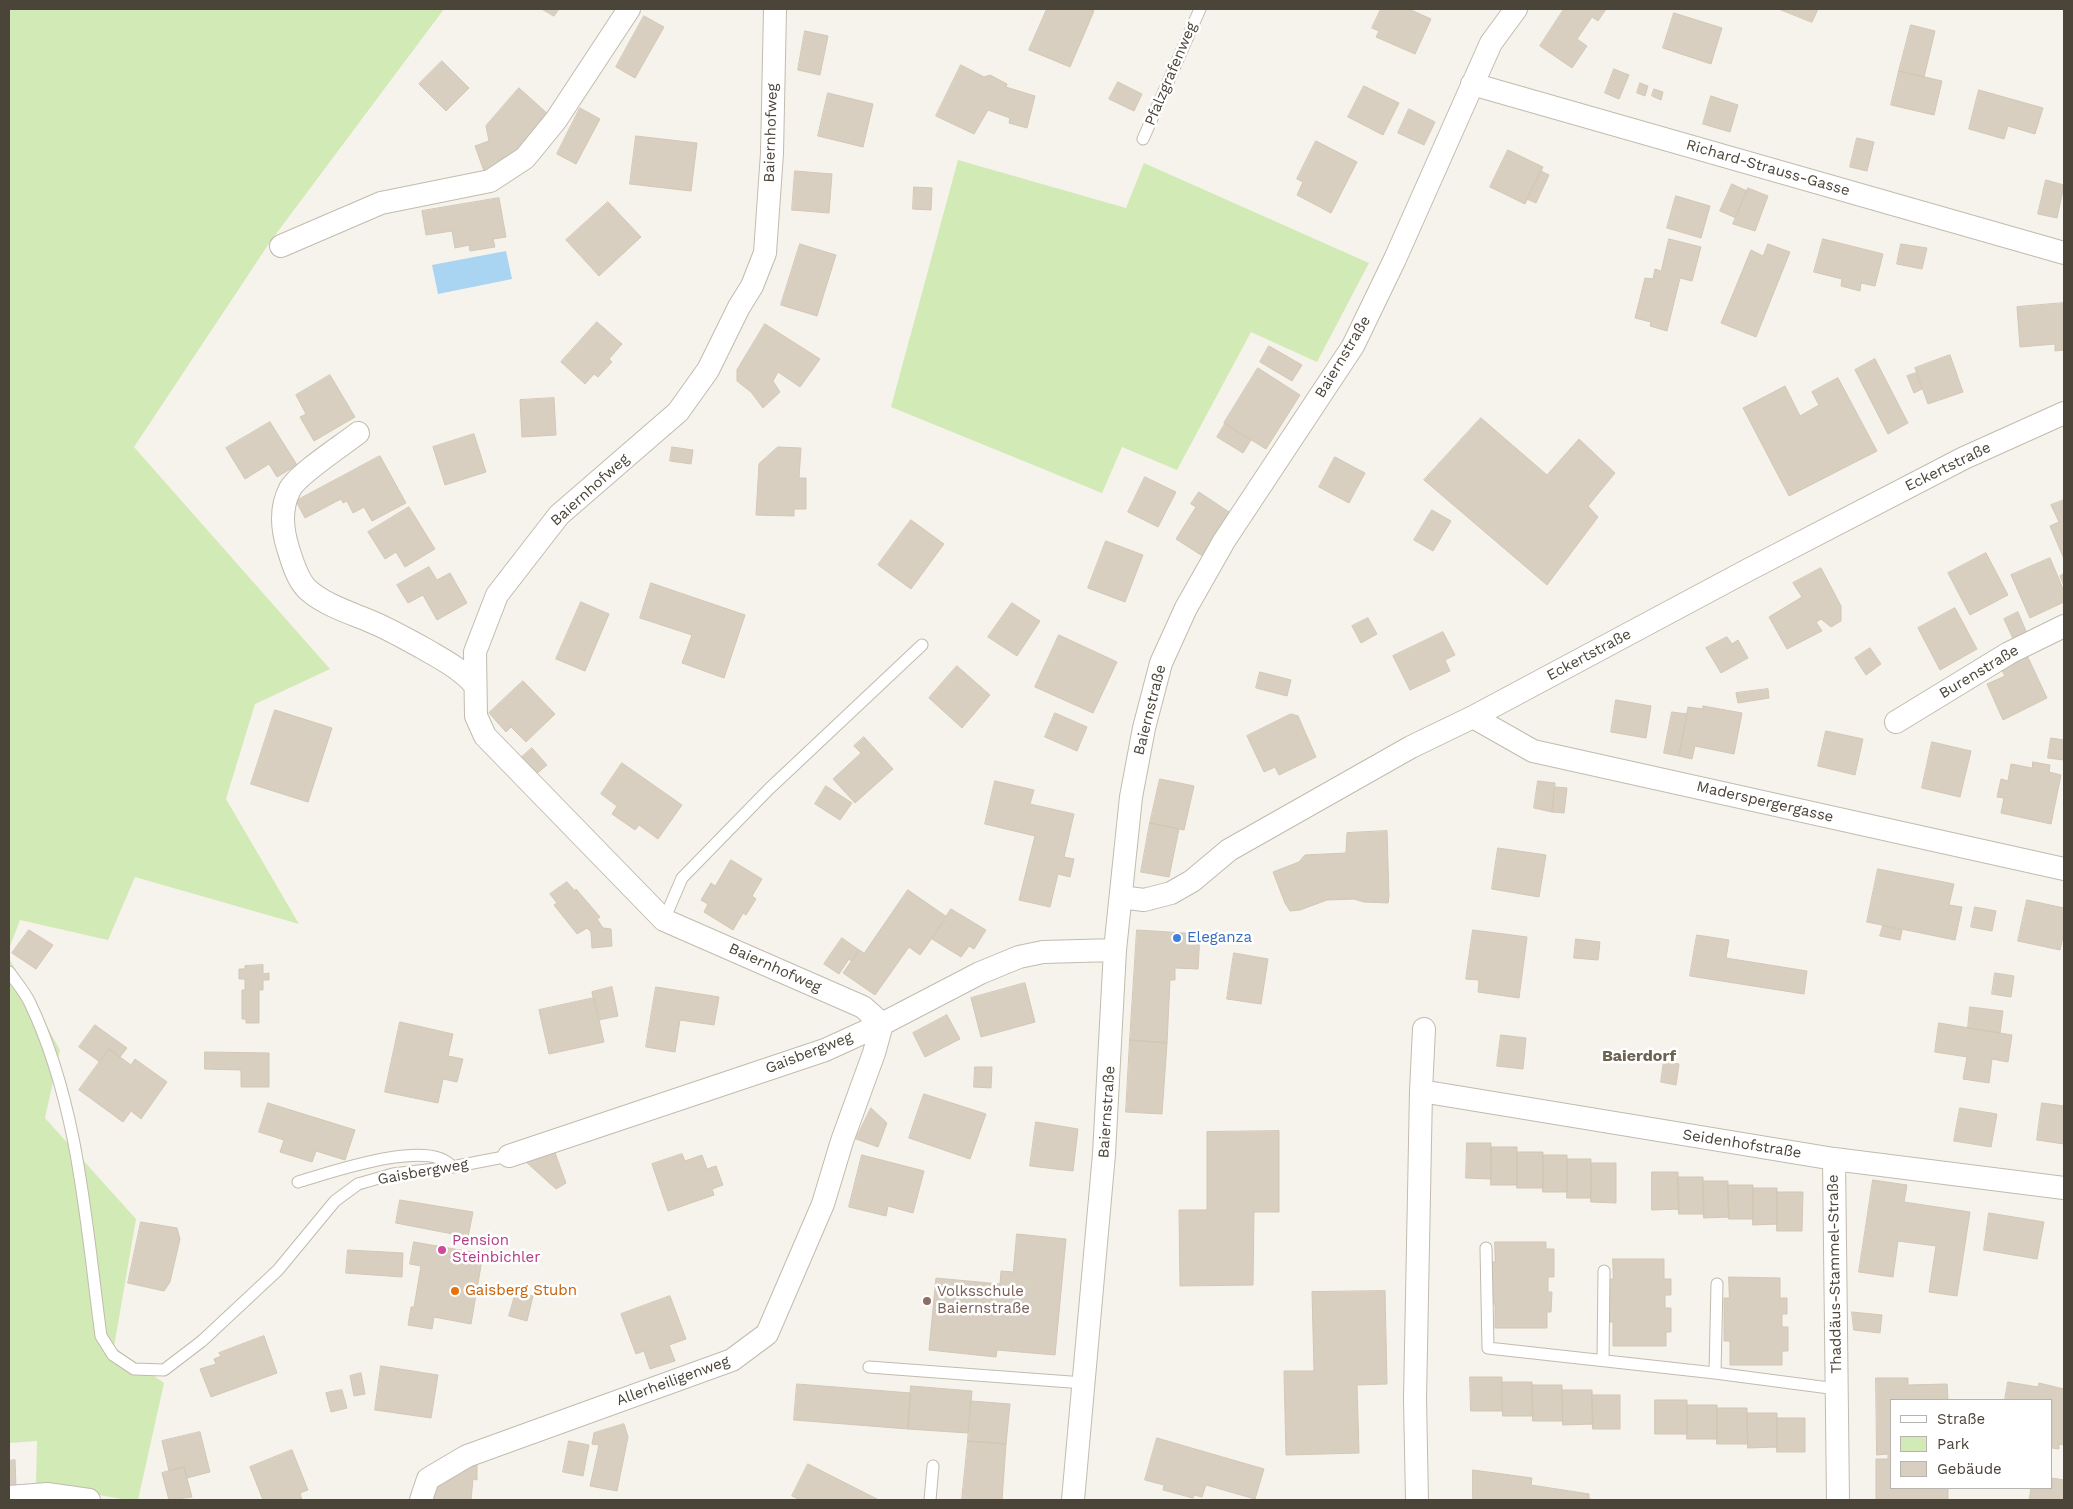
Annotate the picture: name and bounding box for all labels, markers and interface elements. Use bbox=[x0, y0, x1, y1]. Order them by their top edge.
street label: Pfalzgrafenweg bbox=[1141, 20, 1201, 128]
street label: Baiernhofweg bbox=[760, 83, 782, 183]
street label: Richard-Strauss-Gasse bbox=[1684, 136, 1852, 200]
street label: Baiernstraße bbox=[1311, 313, 1375, 401]
street label: Eckertstraße bbox=[1902, 439, 1994, 495]
street label: Baiernhofweg bbox=[547, 450, 633, 530]
street label: Eckertstraße bbox=[1544, 625, 1634, 685]
street label: Burenstraße bbox=[1936, 641, 2022, 703]
street label: Baiernstraße bbox=[1130, 663, 1170, 757]
street label: Maderspergergasse bbox=[1695, 777, 1835, 827]
place label: Eleganza bbox=[1187, 929, 1252, 947]
marker: Eleganza bbox=[1171, 932, 1183, 944]
street label: Baiernhofweg bbox=[726, 940, 824, 996]
street label: Gaisbergweg bbox=[763, 1028, 855, 1078]
district label: Baierdorf bbox=[1602, 1046, 1676, 1066]
street label: Baiernstraße bbox=[1095, 1065, 1119, 1159]
street label: Seidenhofstraße bbox=[1681, 1126, 1803, 1162]
street label: Gaisbergweg bbox=[376, 1155, 470, 1189]
street label: Thaddäus-Stammel-Straße bbox=[1824, 1174, 1846, 1374]
place label: Pension Steinbichler bbox=[452, 1232, 540, 1267]
marker: Pension Steinbichler bbox=[436, 1244, 448, 1256]
place label: Gaisberg Stubn bbox=[465, 1282, 577, 1300]
place label: Volksschule Baiernstraße bbox=[937, 1283, 1030, 1318]
marker: Gaisberg Stubn bbox=[449, 1285, 461, 1297]
marker: Volksschule Baiernstraße bbox=[921, 1295, 933, 1307]
street label: Allerheiligenweg bbox=[614, 1352, 732, 1410]
legend bbox=[1890, 1399, 2053, 1489]
text: Straße bbox=[1937, 1410, 1985, 1428]
text: Park bbox=[1937, 1435, 1969, 1453]
text: Gebäude bbox=[1937, 1460, 2002, 1478]

